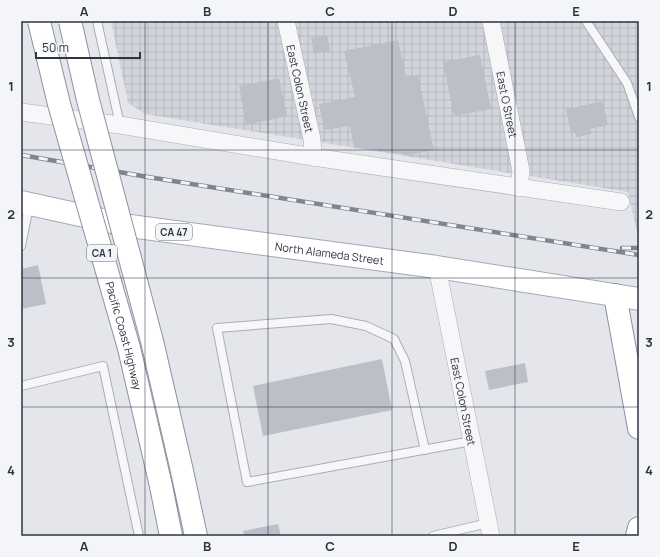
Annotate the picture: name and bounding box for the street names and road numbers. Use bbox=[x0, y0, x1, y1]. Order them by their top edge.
street label: East Colon Street bbox=[284, 43, 318, 134]
street label: East O Street bbox=[494, 70, 522, 139]
road number: CA 47 bbox=[156, 224, 192, 240]
street label: North Alameda Street bbox=[274, 238, 385, 267]
road number: CA 1 bbox=[87, 245, 117, 261]
street label: Pacific Coast Highway bbox=[103, 280, 146, 391]
street label: East Colon Street bbox=[448, 356, 480, 447]

